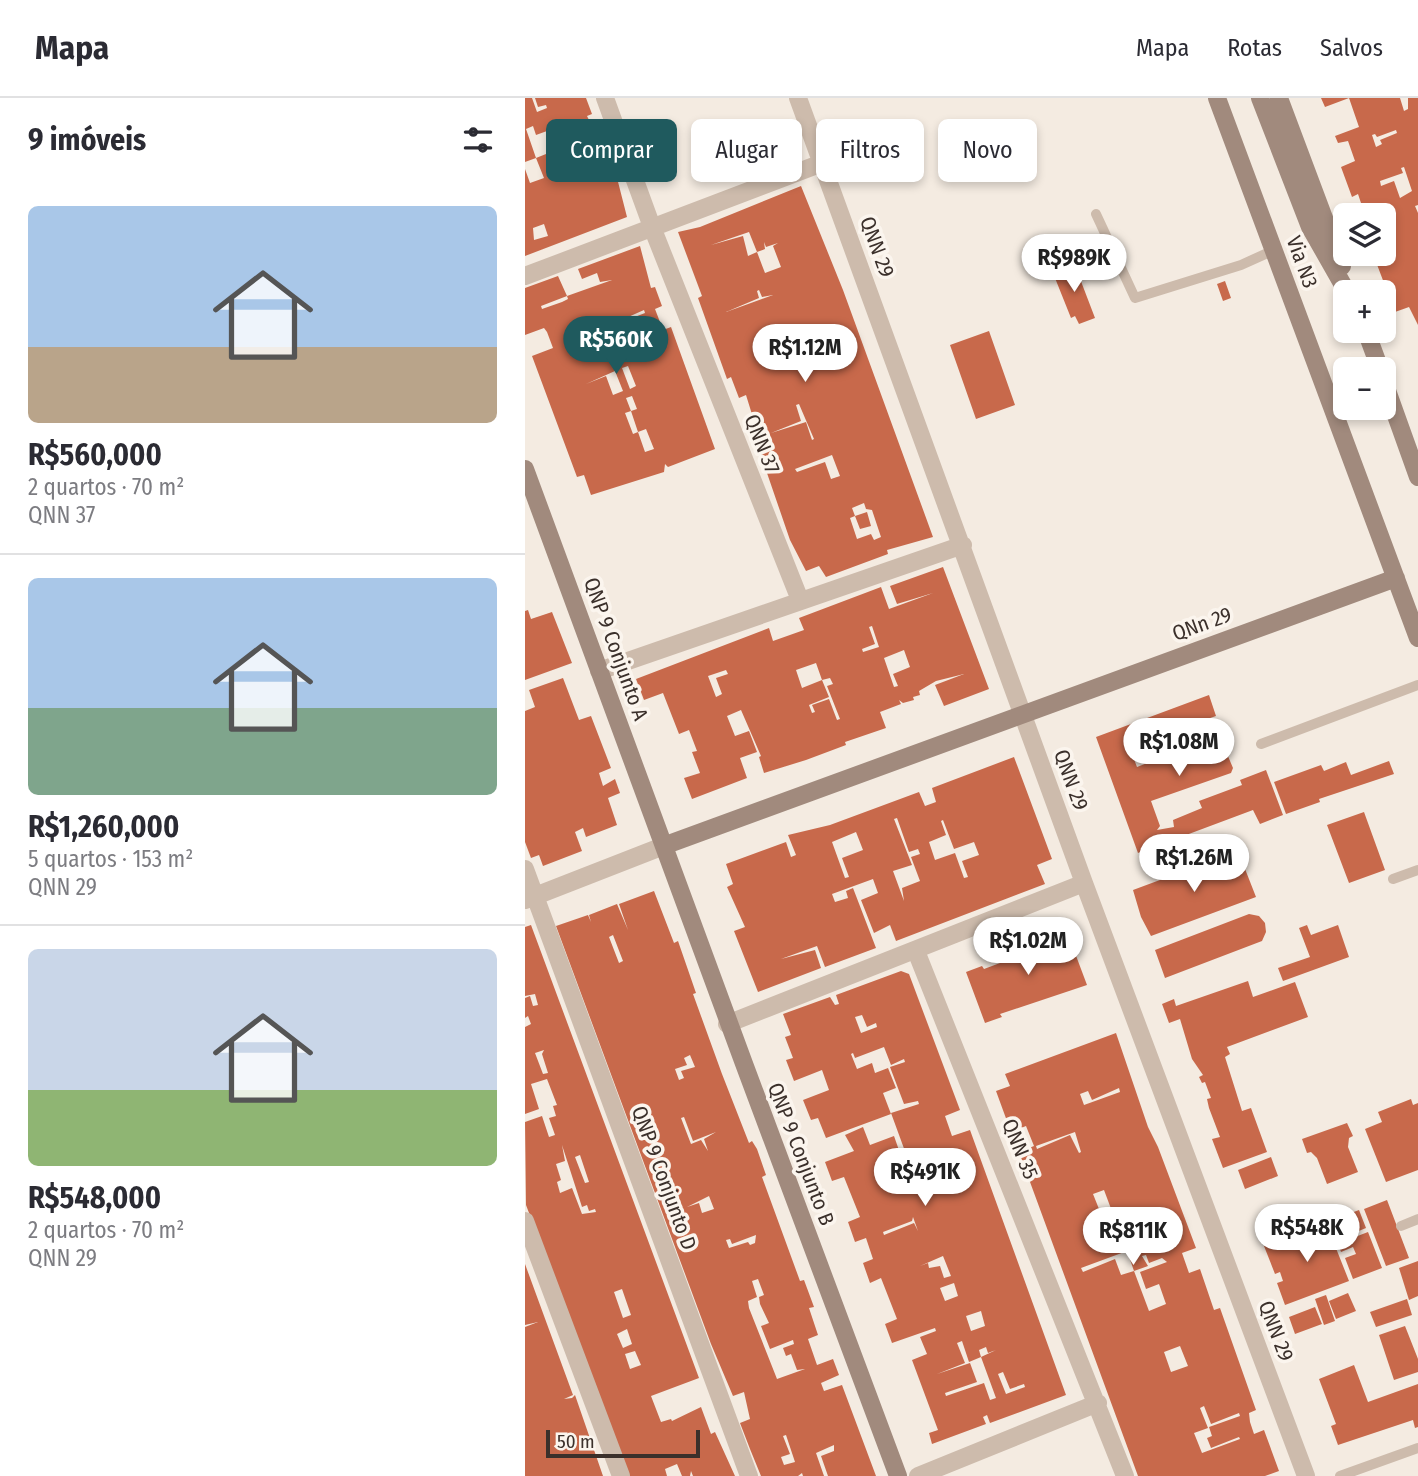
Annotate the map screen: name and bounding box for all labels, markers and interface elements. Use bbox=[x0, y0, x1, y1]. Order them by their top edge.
text: Mapa bbox=[35, 28, 109, 68]
text: Mapa bbox=[1136, 34, 1189, 62]
text: Rotas bbox=[1227, 34, 1282, 62]
text: Salvos bbox=[1320, 34, 1383, 62]
chip: Comprar bbox=[546, 119, 677, 182]
chip: Alugar bbox=[691, 119, 802, 182]
chip: Filtros bbox=[816, 119, 924, 182]
chip: Novo bbox=[938, 119, 1037, 182]
icon: filters bbox=[459, 121, 497, 159]
text: 9 imóveis bbox=[28, 122, 146, 158]
map controls bbox=[1333, 203, 1396, 420]
button: layers bbox=[1333, 203, 1396, 266]
street label: QNN 29 bbox=[854, 213, 900, 281]
street label: Via N3 bbox=[1281, 232, 1323, 292]
pin: R$989K bbox=[1017, 234, 1131, 294]
text: R$989K bbox=[1038, 243, 1110, 271]
icon: home bbox=[200, 252, 326, 378]
button: + bbox=[1333, 280, 1396, 343]
pin: R$560K bbox=[559, 316, 673, 376]
pin: R$1.12M bbox=[740, 324, 870, 384]
text: R$560K bbox=[579, 325, 653, 353]
text: R$1.12M bbox=[769, 333, 841, 361]
button: − bbox=[1333, 357, 1396, 420]
street label: QNN 37 bbox=[738, 411, 786, 477]
text: R$560,000 bbox=[28, 437, 162, 473]
text: 2 quartos · 70 m² bbox=[28, 473, 184, 501]
text: QNN 37 bbox=[28, 501, 95, 529]
street label: QNP 9 Conjunto A bbox=[578, 574, 654, 724]
street label: QNn 29 bbox=[1169, 601, 1235, 647]
icon: home bbox=[200, 624, 326, 750]
pin: R$1.08M bbox=[1114, 718, 1244, 778]
text: R$1.08M bbox=[1139, 727, 1219, 755]
street label: QNN 29 bbox=[1048, 746, 1094, 814]
text: R$1,260,000 bbox=[28, 809, 179, 845]
pin: R$1.26M bbox=[1129, 834, 1259, 894]
text: R$1.26M bbox=[1155, 843, 1233, 871]
text: 5 quartos · 153 m² bbox=[28, 845, 193, 873]
text: QNN 29 bbox=[28, 873, 97, 901]
pin: R$1.02M bbox=[963, 918, 1093, 977]
text: R$1.02M bbox=[989, 926, 1067, 954]
icon: home bbox=[200, 995, 326, 1121]
street label: QNP 9 Conjunto B bbox=[762, 1079, 840, 1229]
street label: QNP 9 Conjunto D bbox=[626, 1102, 702, 1254]
street label: QNN 35 bbox=[996, 1115, 1044, 1183]
pin: R$491K bbox=[868, 1148, 982, 1208]
text: R$491K bbox=[890, 1157, 960, 1185]
text: R$548,000 bbox=[28, 1180, 161, 1216]
pin: R$548K bbox=[1250, 1204, 1364, 1264]
pin: R$811K bbox=[1076, 1208, 1190, 1267]
text: R$548K bbox=[1271, 1213, 1343, 1241]
text: 2 quartos · 70 m² bbox=[28, 1216, 184, 1244]
text: R$811K bbox=[1099, 1216, 1167, 1244]
text: QNN 29 bbox=[28, 1244, 97, 1272]
street label: QNN 29 bbox=[1253, 1297, 1299, 1365]
scale bar bbox=[546, 1427, 700, 1459]
text: 50 m bbox=[557, 1430, 595, 1453]

